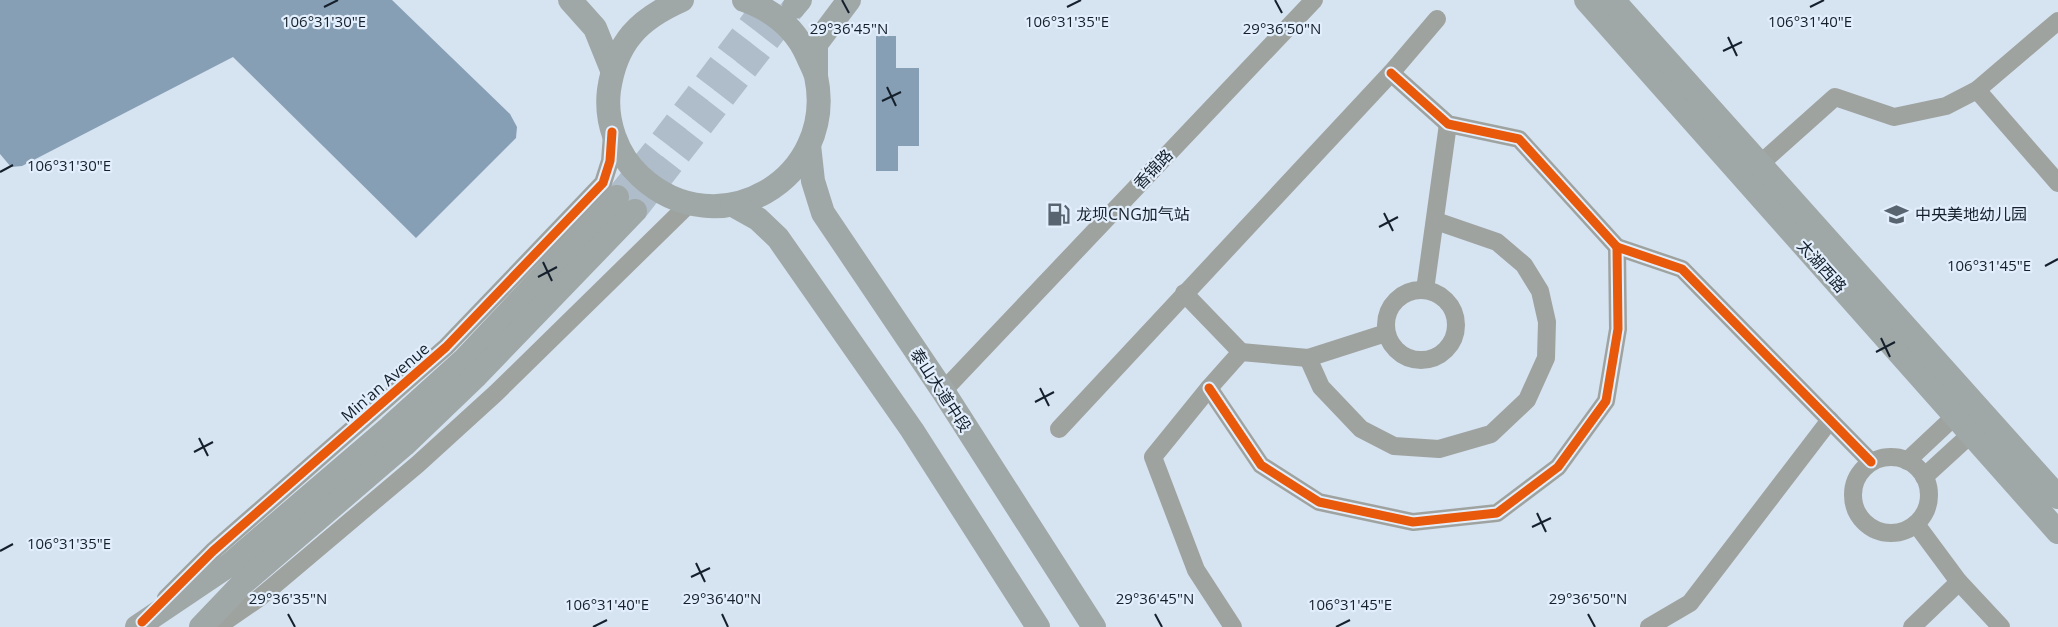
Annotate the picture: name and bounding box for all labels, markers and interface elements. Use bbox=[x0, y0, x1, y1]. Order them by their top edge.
text: 106°31'30"E bbox=[282, 11, 366, 31]
text: 106°31'35"E bbox=[1025, 11, 1109, 31]
text: 106°31'40"E bbox=[1768, 11, 1852, 31]
text: 29°36'45"N bbox=[810, 18, 888, 38]
text: 29°36'50"N bbox=[1243, 18, 1321, 38]
street label: 香锦路 bbox=[1128, 144, 1178, 194]
text: 106°31'30"E bbox=[27, 155, 111, 175]
fuel station icon: 龙坝CNG加气站 bbox=[1045, 201, 1071, 227]
school or university icon: 中央美地幼儿园 bbox=[1884, 201, 1910, 227]
place label: 龙坝CNG加气站 bbox=[1076, 203, 1190, 225]
place label: 中央美地幼儿园 bbox=[1915, 203, 2027, 225]
street label: 太湖西路 bbox=[1792, 235, 1852, 297]
text: 106°31'45"E bbox=[1947, 255, 2031, 275]
street label: Min'an Avenue bbox=[336, 338, 434, 426]
street label: 泰山大道中段 bbox=[906, 344, 976, 436]
text: 106°31'35"E bbox=[27, 533, 111, 553]
text: 29°36'35"N bbox=[249, 588, 327, 608]
text: 29°36'40"N bbox=[683, 588, 761, 608]
text: 29°36'45"N bbox=[1116, 588, 1194, 608]
text: 29°36'50"N bbox=[1549, 588, 1627, 608]
text: 106°31'40"E bbox=[565, 594, 649, 614]
text: 106°31'45"E bbox=[1308, 594, 1392, 614]

